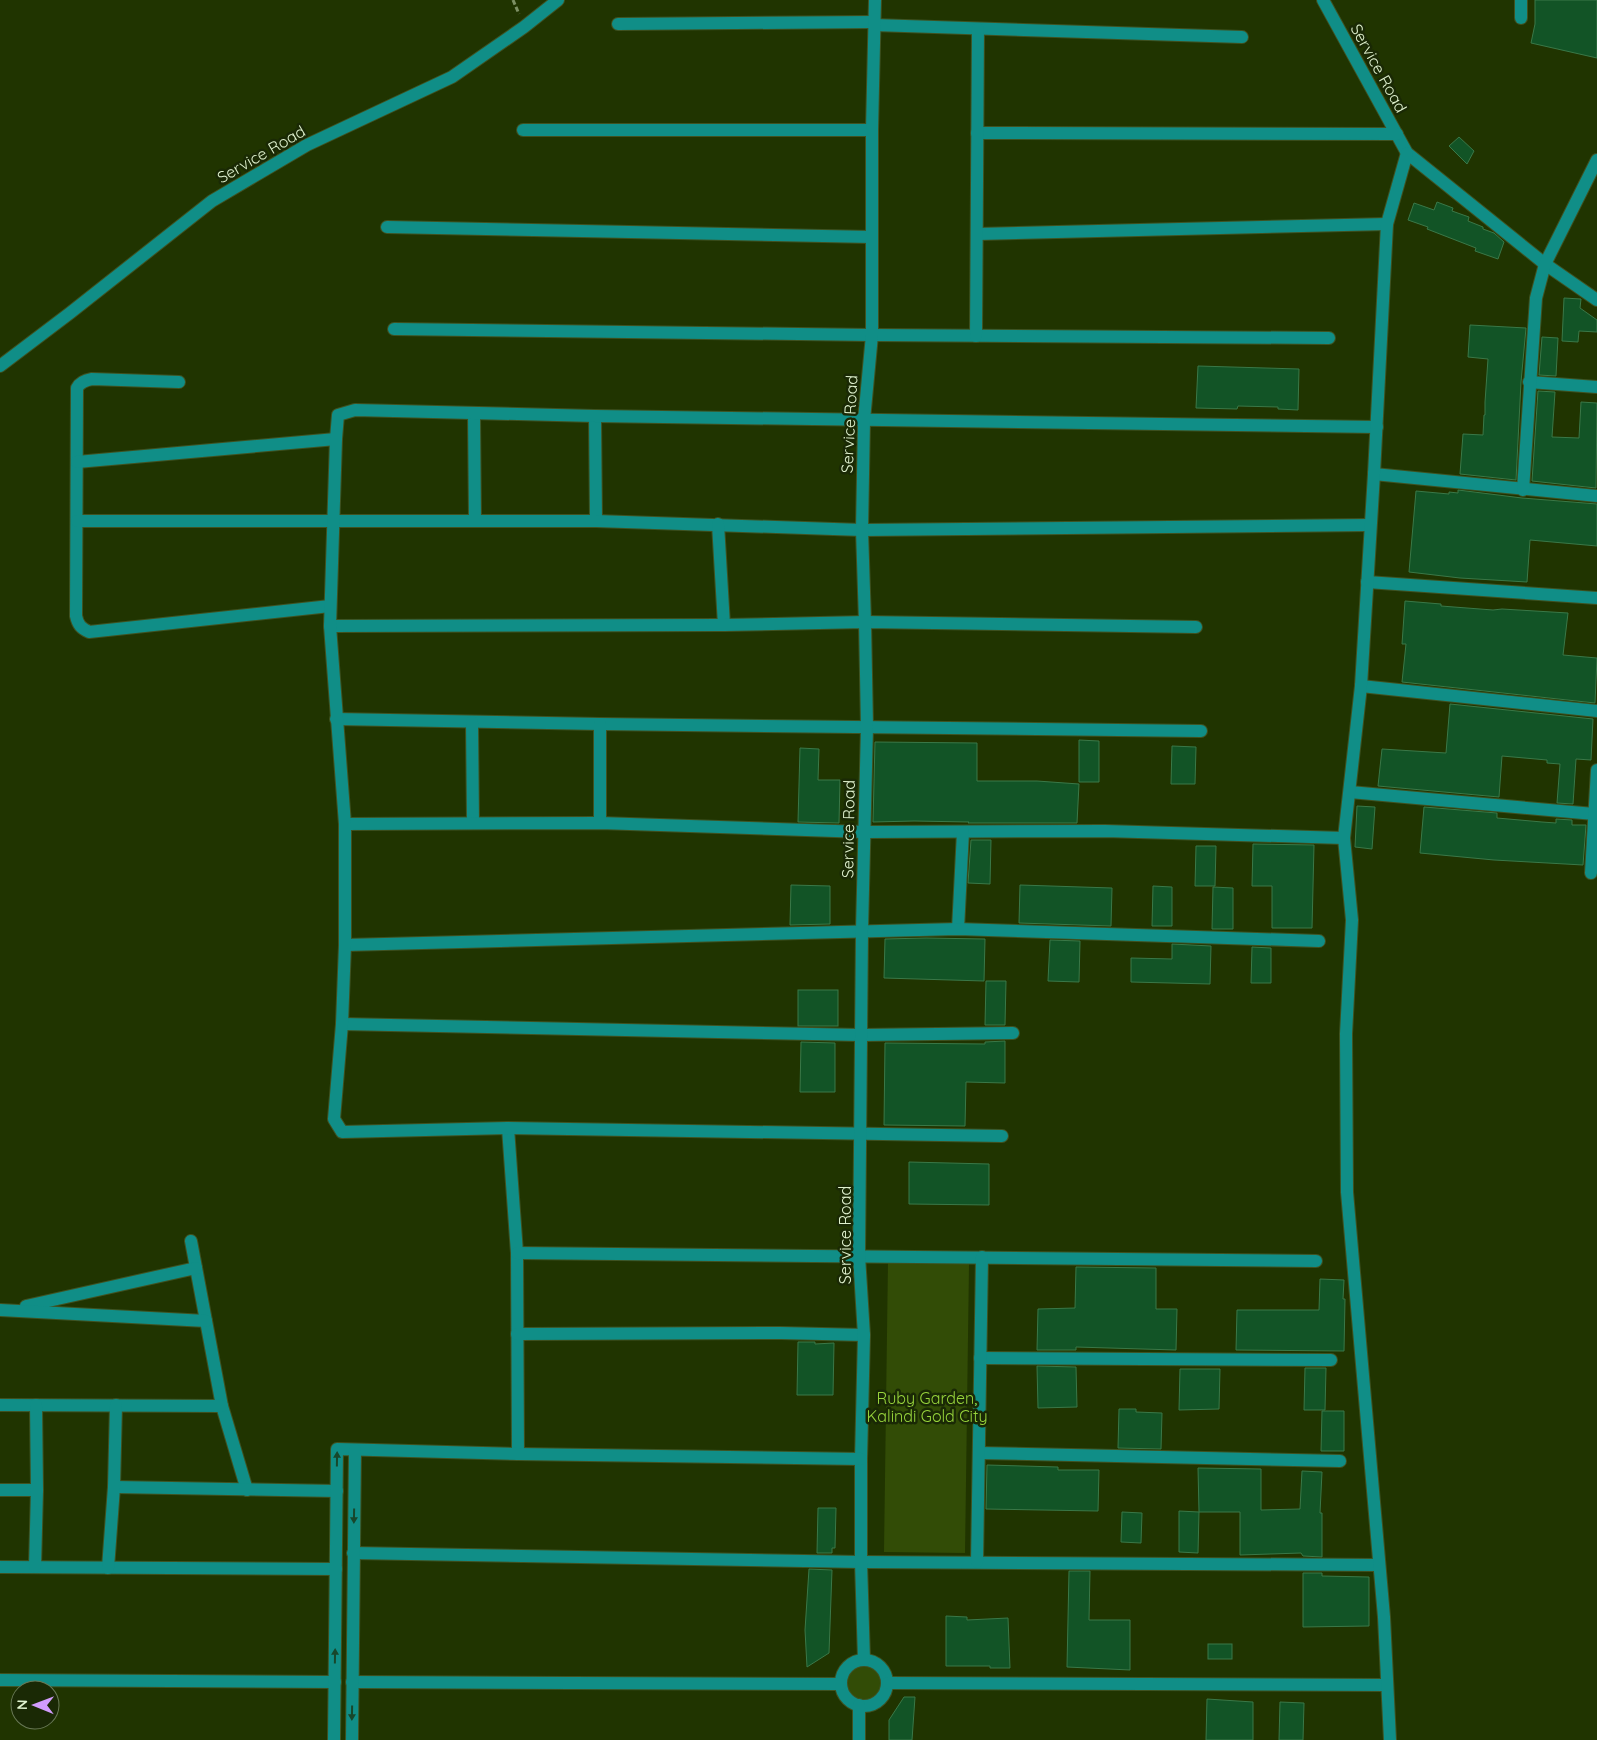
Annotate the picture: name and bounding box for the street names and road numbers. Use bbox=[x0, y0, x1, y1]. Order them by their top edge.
street label: Service Road bbox=[1346, 20, 1412, 116]
street label: Service Road bbox=[213, 121, 309, 187]
street label: Service Road bbox=[836, 374, 862, 474]
street label: Service Road bbox=[837, 780, 859, 878]
street label: Service Road bbox=[835, 1186, 855, 1284]

